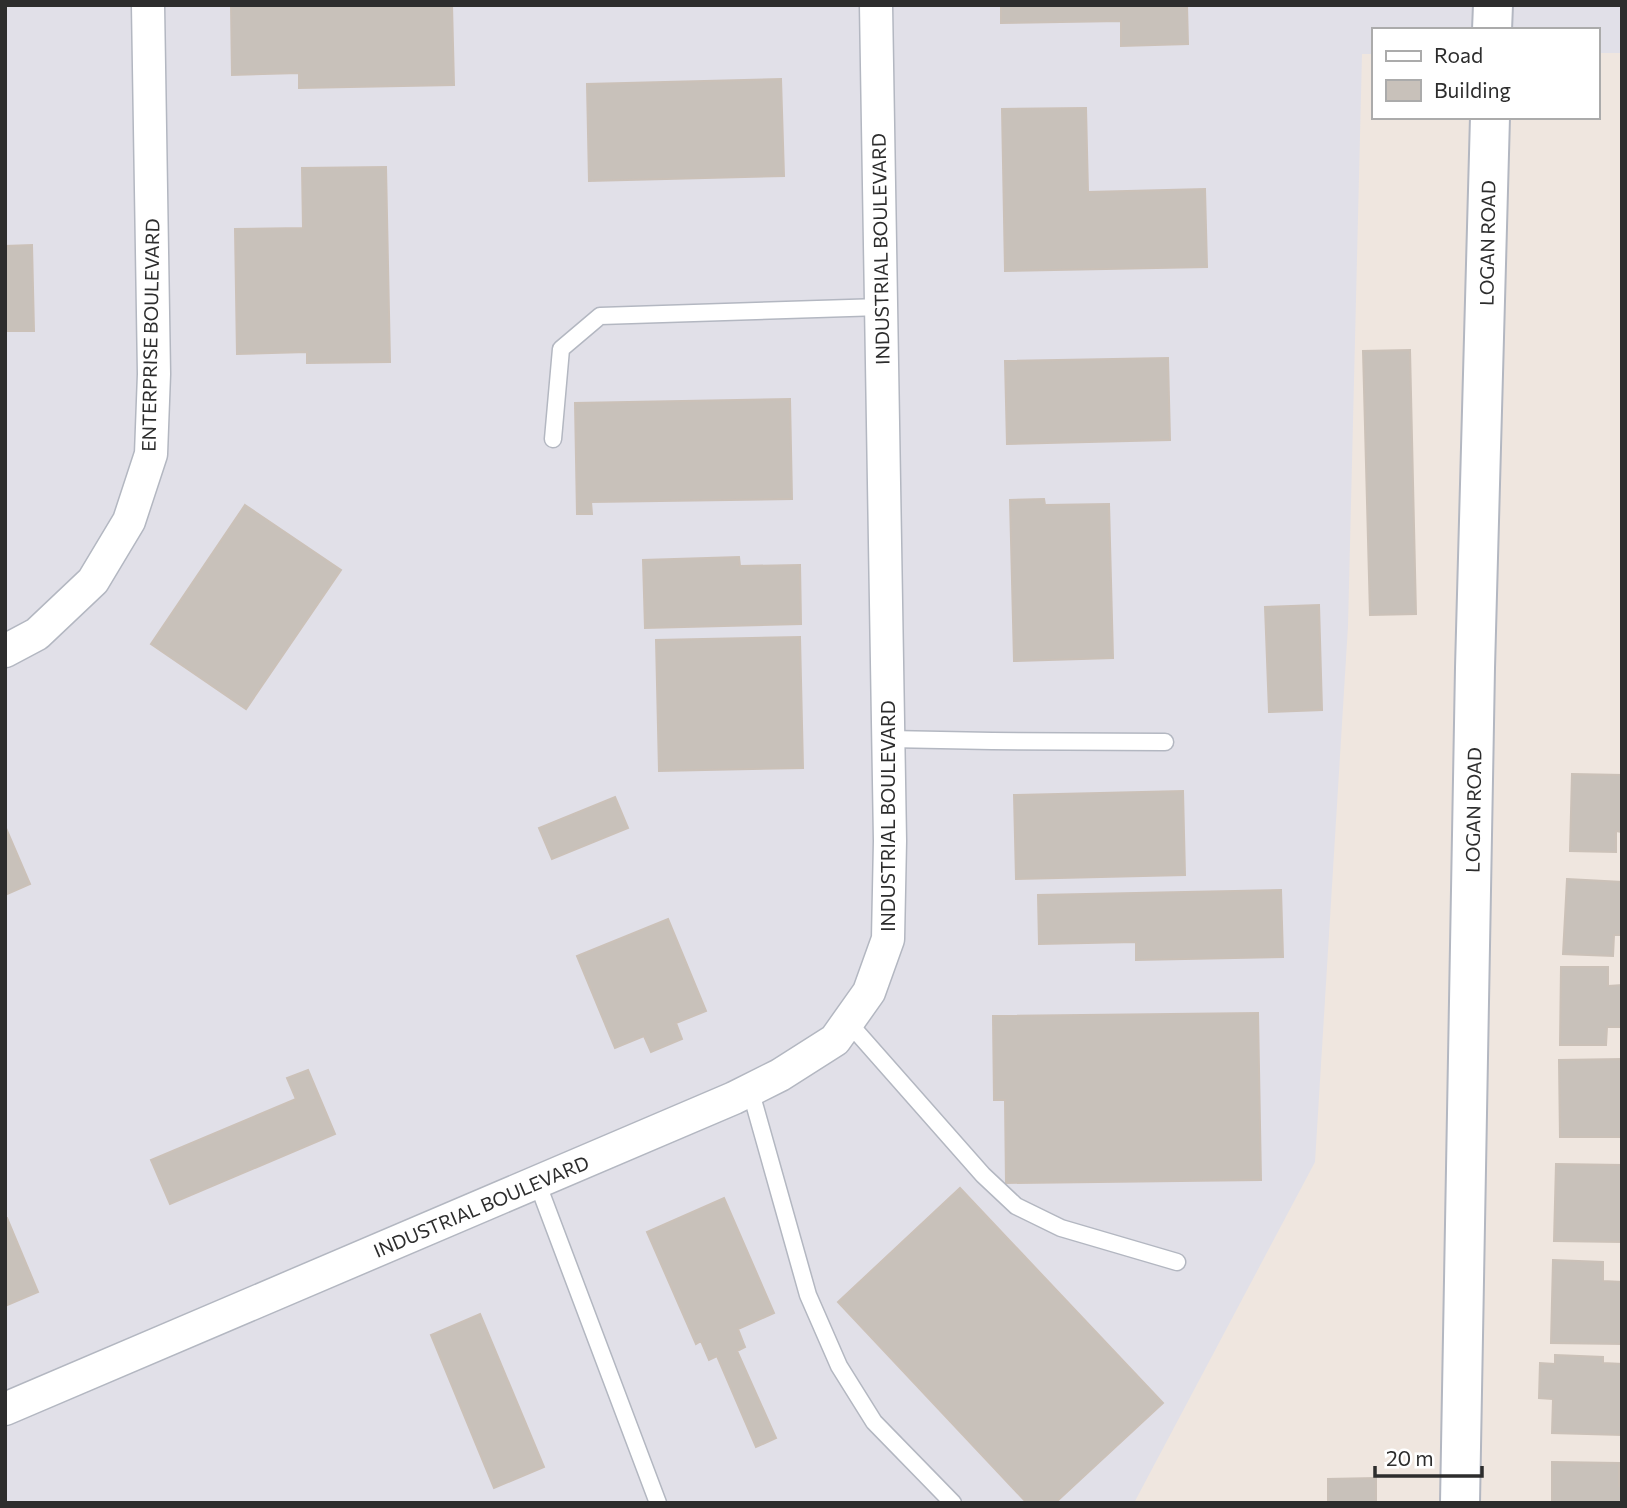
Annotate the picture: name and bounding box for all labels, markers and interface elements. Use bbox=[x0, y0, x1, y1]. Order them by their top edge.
legend bbox=[1372, 28, 1599, 119]
text: Road bbox=[1434, 42, 1483, 67]
text: Building bbox=[1434, 77, 1511, 102]
street label: INDUSTRIAL BOULEVARD bbox=[866, 133, 894, 365]
street label: LOGAN ROAD bbox=[1474, 180, 1500, 306]
street label: ENTERPRISE BOULEVARD bbox=[136, 218, 164, 452]
street label: INDUSTRIAL BOULEVARD bbox=[876, 700, 899, 932]
street label: LOGAN ROAD bbox=[1460, 747, 1486, 873]
street label: INDUSTRIAL BOULEVARD bbox=[370, 1150, 592, 1262]
scale bar bbox=[1375, 1434, 1482, 1478]
text: 20 m bbox=[1386, 1445, 1434, 1470]

